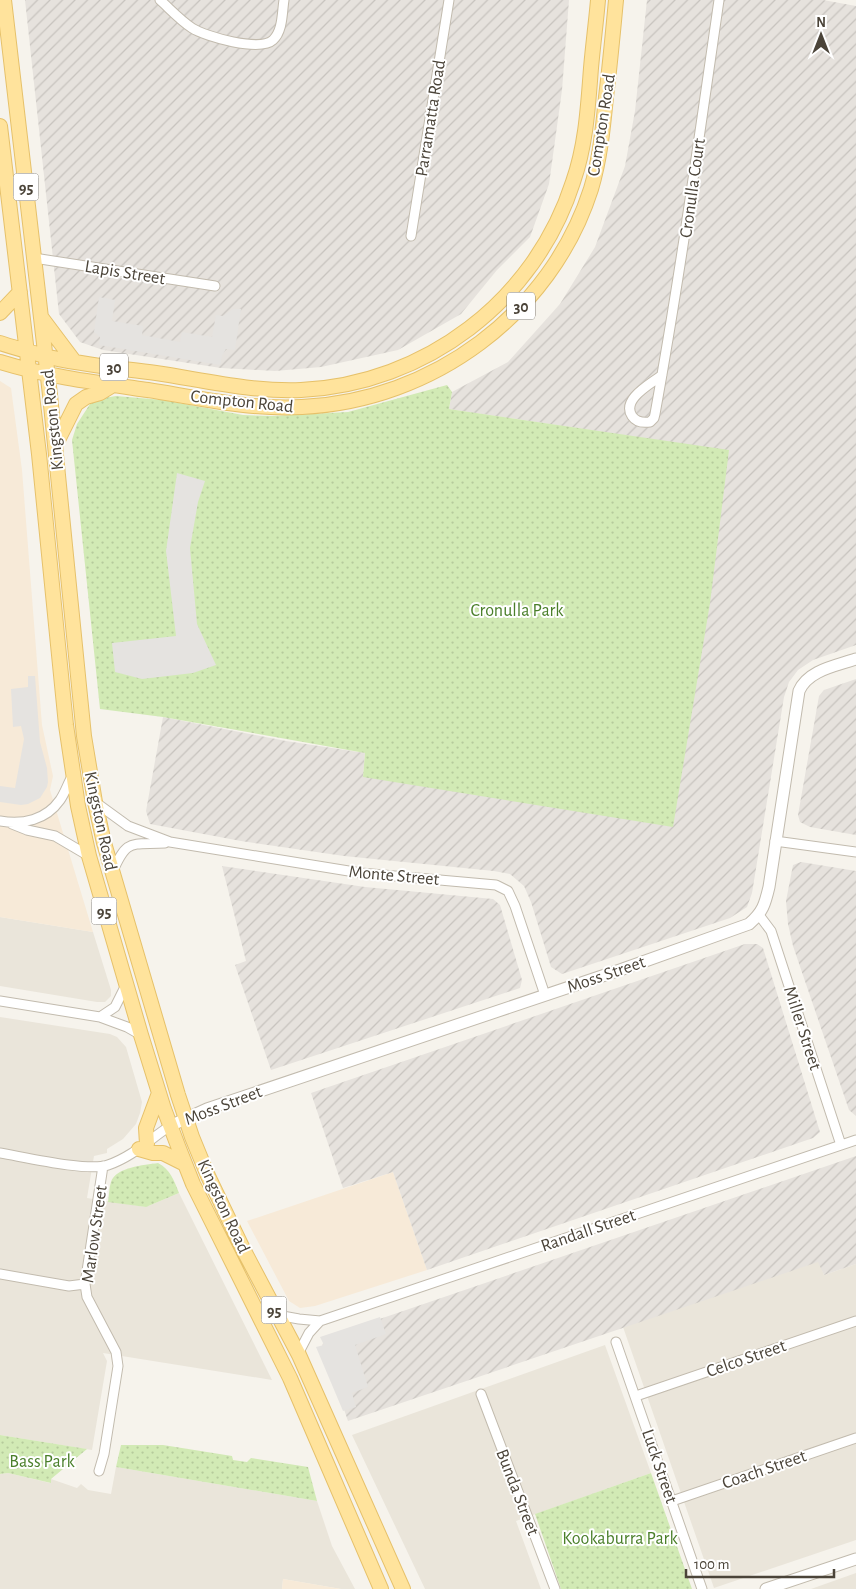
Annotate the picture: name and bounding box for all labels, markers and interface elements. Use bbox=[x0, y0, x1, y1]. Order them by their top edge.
north arrow bbox=[796, 10, 846, 60]
text: N bbox=[816, 16, 826, 30]
street label: Parramatta Road bbox=[413, 59, 449, 178]
street label: Compton Road bbox=[585, 73, 619, 178]
street label: Cronulla Court bbox=[677, 137, 709, 239]
road number: 95 bbox=[14, 173, 38, 200]
street label: Lapis Street bbox=[83, 258, 167, 288]
road number: 30 bbox=[507, 292, 535, 320]
road number: 30 bbox=[100, 354, 128, 381]
street label: Kingston Road bbox=[39, 369, 67, 471]
street label: Compton Road bbox=[190, 388, 294, 416]
park label: Cronulla Park bbox=[470, 602, 564, 620]
street label: Kingston Road bbox=[81, 770, 119, 873]
street label: Monte Street bbox=[348, 863, 440, 889]
road number: 95 bbox=[92, 898, 116, 924]
street label: Moss Street bbox=[565, 953, 648, 997]
street label: Miller Street bbox=[780, 984, 824, 1073]
street label: Moss Street bbox=[182, 1083, 265, 1129]
street label: Kingston Road bbox=[194, 1157, 253, 1256]
street label: Marlow Street bbox=[79, 1184, 111, 1284]
street label: Randall Street bbox=[539, 1206, 638, 1256]
road number: 95 bbox=[262, 1296, 286, 1324]
street label: Celco Street bbox=[704, 1337, 789, 1381]
street label: Luck Street bbox=[638, 1427, 680, 1506]
street label: Bunda Street bbox=[492, 1447, 542, 1538]
street label: Coach Street bbox=[720, 1447, 809, 1493]
park label: Bass Park bbox=[9, 1453, 75, 1471]
park label: Kookaburra Park bbox=[562, 1530, 678, 1548]
scale bar bbox=[686, 1546, 834, 1578]
text: 100 m bbox=[694, 1557, 729, 1572]

